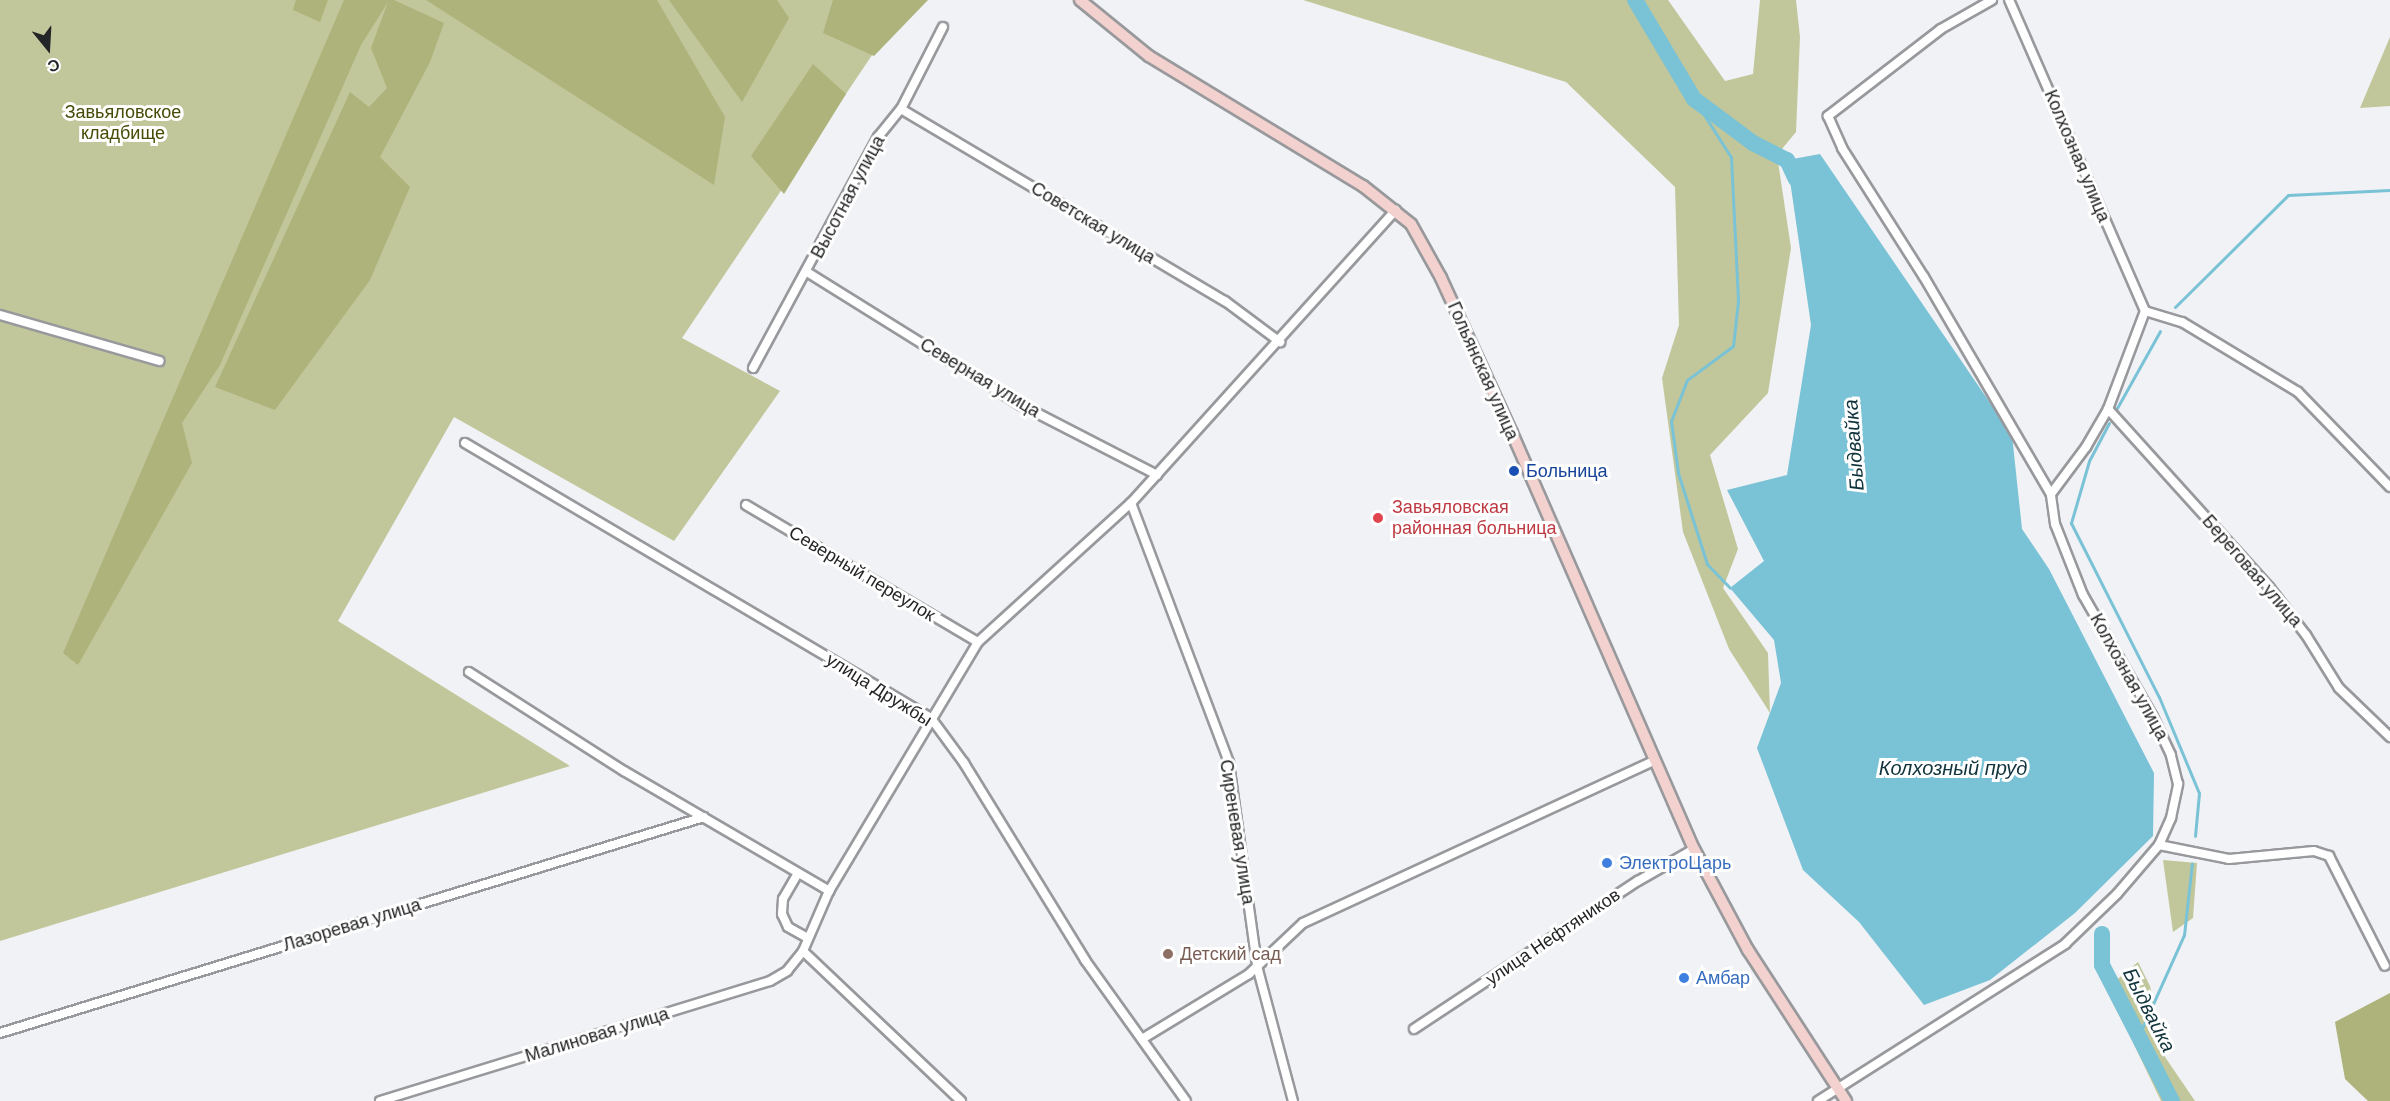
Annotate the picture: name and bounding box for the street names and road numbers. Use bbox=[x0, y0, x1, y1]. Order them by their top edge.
street label: Колхозная улица bbox=[2039, 87, 2115, 225]
street label: Высотная улица bbox=[807, 132, 889, 262]
street label: Советская улица bbox=[1027, 177, 1159, 269]
street label: Гольянская улица bbox=[1443, 299, 1523, 443]
street label: Северная улица bbox=[916, 334, 1044, 422]
street label: Береговая улица bbox=[2197, 511, 2307, 631]
street label: Северный переулок bbox=[785, 522, 939, 626]
street label: Колхозная улица bbox=[2085, 610, 2173, 744]
street label: улица Дружбы bbox=[822, 649, 936, 731]
street label: Сиреневая улица bbox=[1215, 758, 1259, 906]
street label: улица Нефтяников bbox=[1482, 884, 1624, 990]
street label: Лазоревая улица bbox=[280, 894, 424, 956]
street label: Малиновая улица bbox=[523, 1003, 671, 1067]

